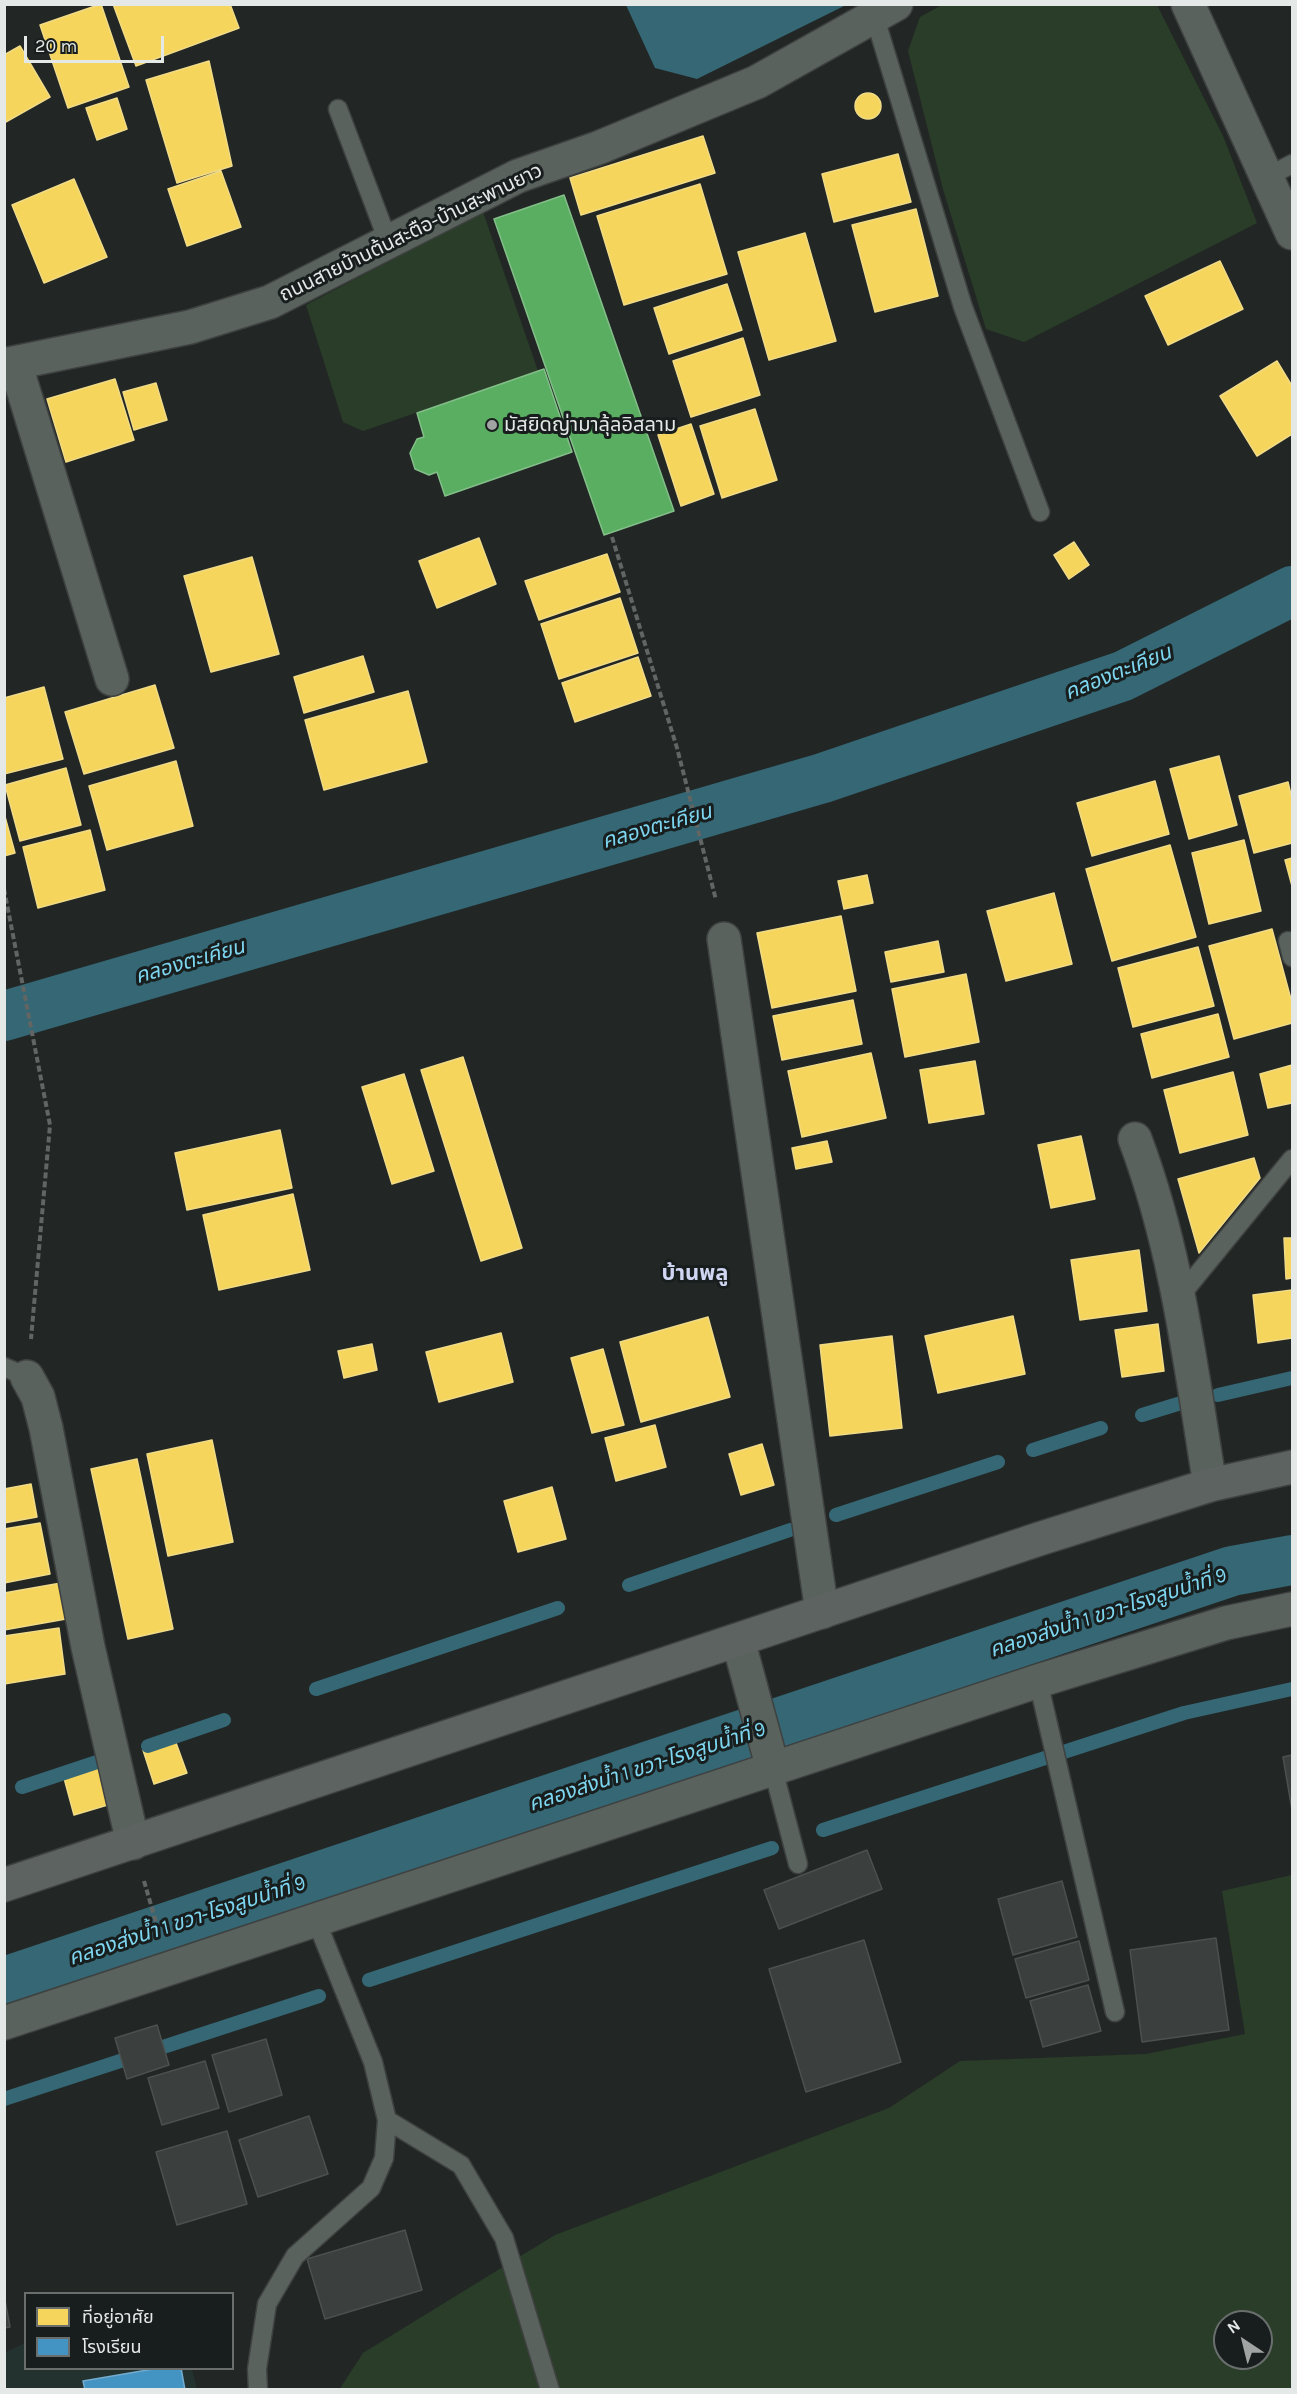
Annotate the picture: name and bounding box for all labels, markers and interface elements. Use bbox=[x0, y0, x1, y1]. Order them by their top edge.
scale bar bbox=[27, 24, 166, 62]
text: 20 m bbox=[35, 35, 77, 57]
street label: ถนนสายบ้านต้นสะตือ-บ้านสะพานยาว bbox=[276, 159, 546, 307]
place label: มัสยิดญ่ามาลุ้ลอิสลาม bbox=[504, 413, 676, 437]
marker: มัสยิดญ่ามาลุ้ลอิสลาม bbox=[485, 418, 499, 432]
water label: คลองตะเคียน bbox=[1061, 640, 1175, 706]
water label: คลองตะเคียน bbox=[599, 799, 715, 855]
water label: คลองตะเคียน bbox=[132, 934, 248, 990]
district label: บ้านพลู bbox=[662, 1261, 728, 1287]
water label: คลองส่งน้ำ 1 ขวา-โรงสูบน้ำที่ 9 bbox=[987, 1563, 1229, 1663]
water label: คลองส่งน้ำ 1 ขวา-โรงสูบน้ำที่ 9 bbox=[526, 1717, 768, 1817]
water label: คลองส่งน้ำ 1 ขวา-โรงสูบน้ำที่ 9 bbox=[66, 1871, 308, 1971]
legend bbox=[24, 2292, 234, 2370]
text: ที่อยู่อาศัย bbox=[82, 2306, 154, 2328]
north arrow bbox=[1213, 2310, 1273, 2370]
text: N bbox=[1223, 2315, 1244, 2338]
text: โรงเรียน bbox=[82, 2336, 141, 2358]

